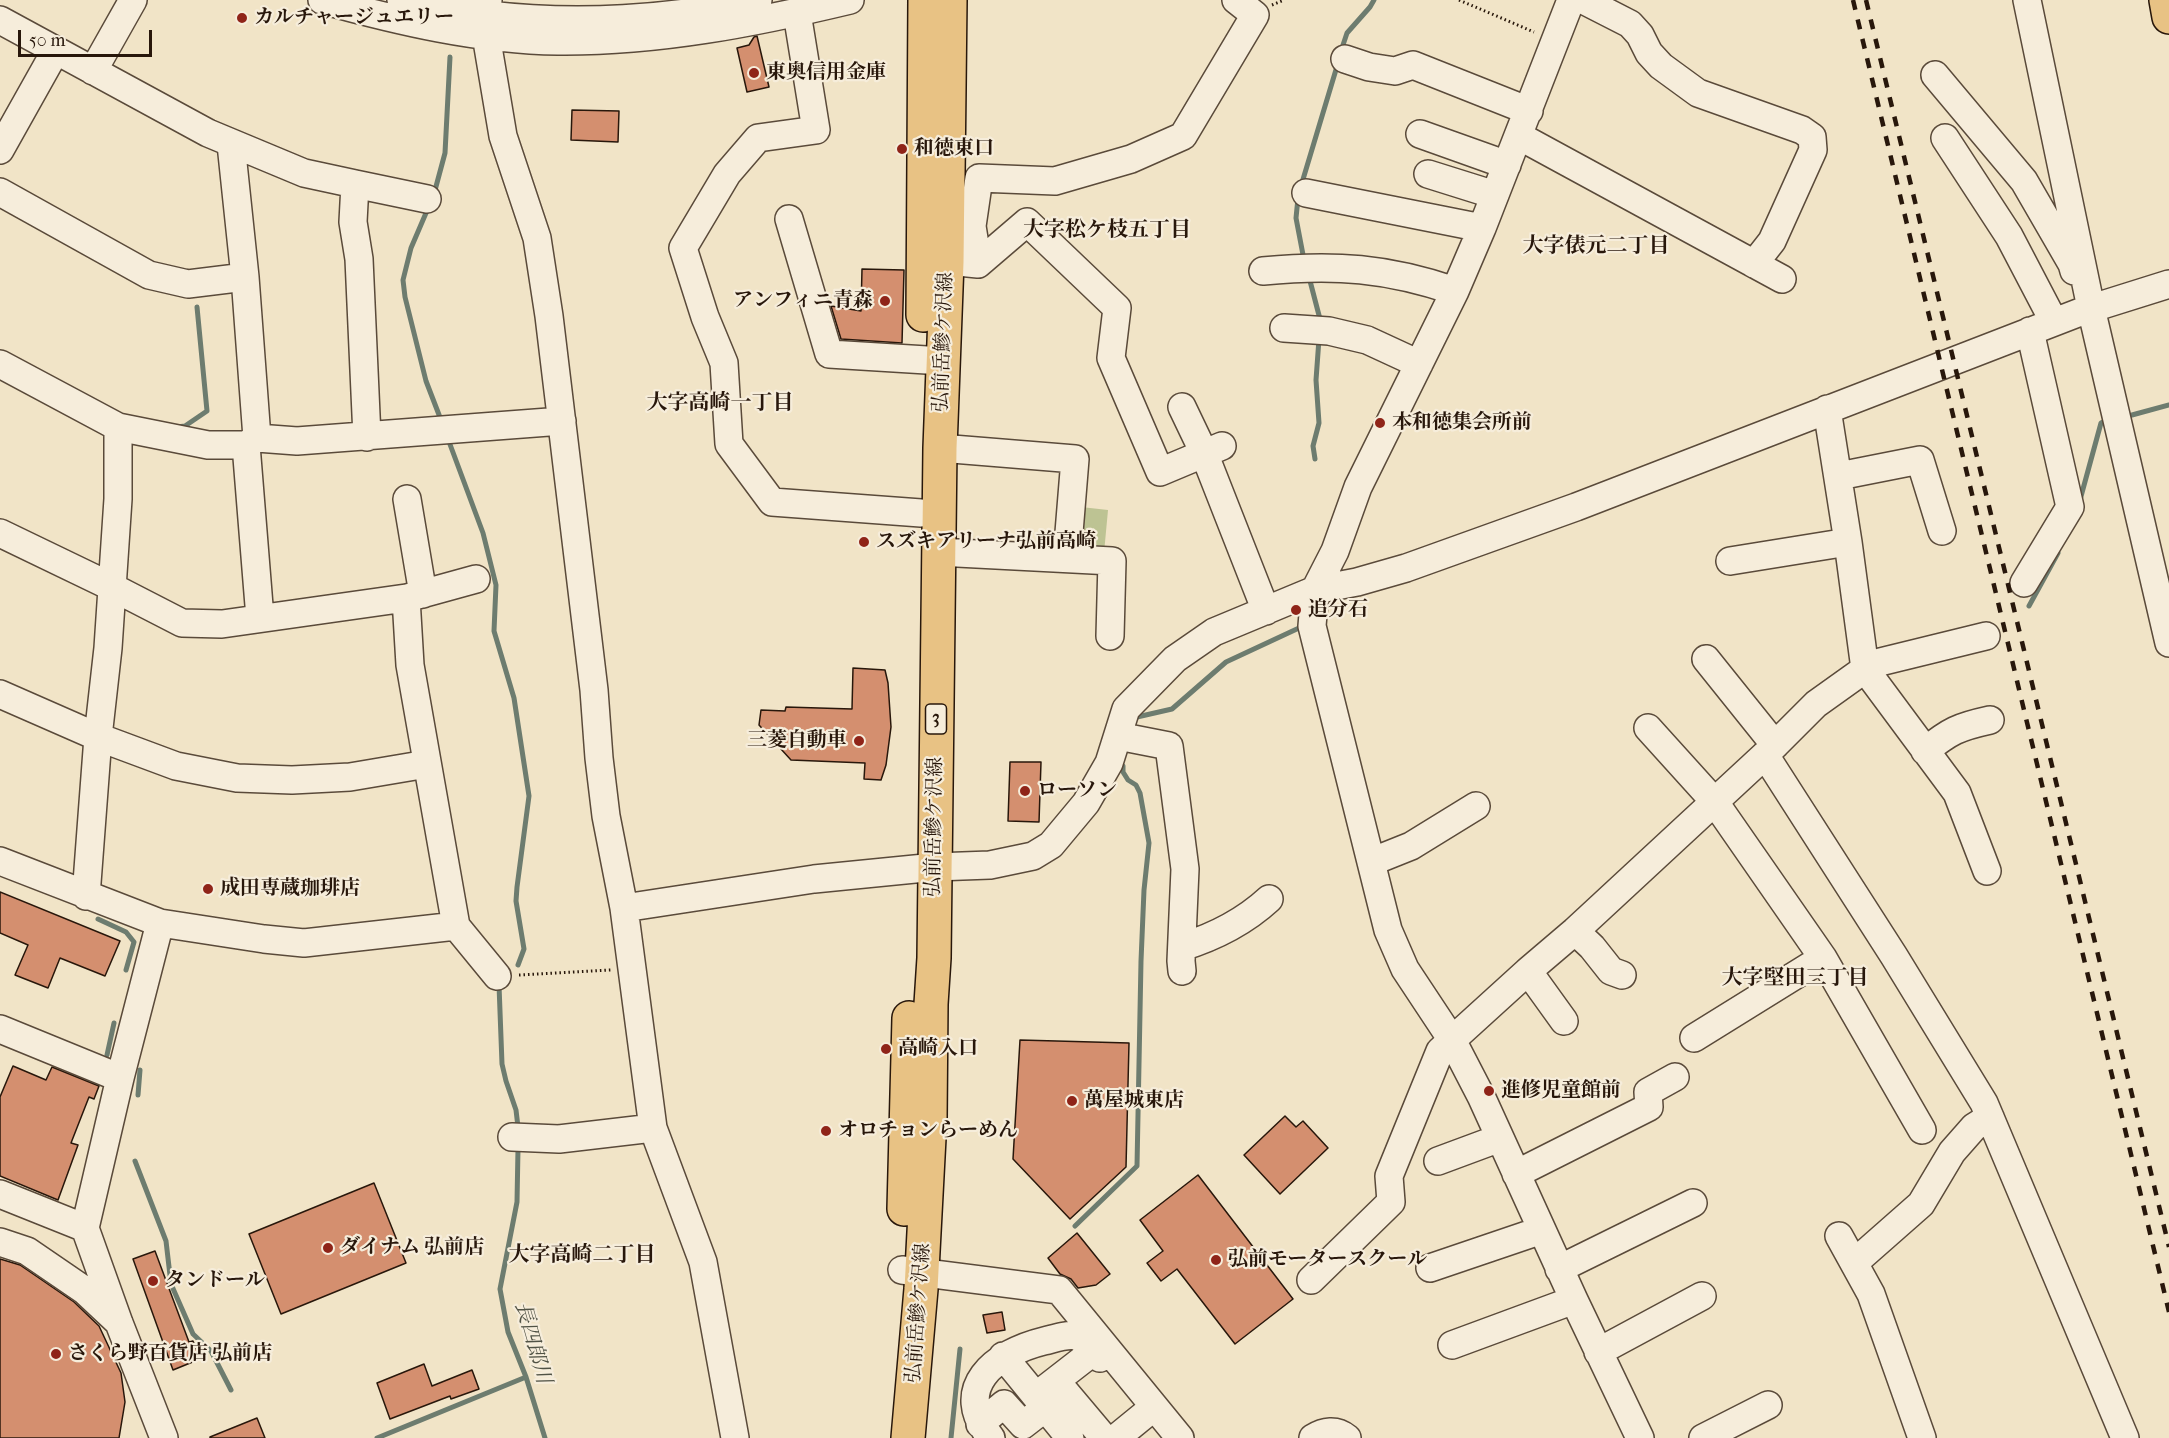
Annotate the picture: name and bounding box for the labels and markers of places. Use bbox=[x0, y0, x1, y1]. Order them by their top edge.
place label: カルチャージュエリー bbox=[254, 6, 454, 30]
marker: カルチャージュエリー bbox=[235, 11, 249, 25]
place label: 東奥信用金庫 bbox=[766, 61, 886, 85]
marker: 東奥信用金庫 bbox=[747, 66, 761, 80]
place label: 和徳東口 bbox=[914, 137, 994, 161]
marker: 和徳東口 bbox=[895, 142, 909, 156]
place label: アンフィニ青森 bbox=[733, 289, 873, 313]
marker: アンフィニ青森 bbox=[878, 294, 892, 308]
place label: 本和徳集会所前 bbox=[1392, 411, 1532, 435]
marker: 本和徳集会所前 bbox=[1373, 416, 1387, 430]
place label: スズキアリーナ弘前高崎 bbox=[876, 530, 1096, 554]
marker: スズキアリーナ弘前高崎 bbox=[857, 535, 871, 549]
place label: 追分石 bbox=[1308, 598, 1368, 622]
marker: 追分石 bbox=[1289, 603, 1303, 617]
place label: 三菱自動車 bbox=[747, 729, 847, 753]
marker: 三菱自動車 bbox=[852, 734, 866, 748]
place label: ローソン bbox=[1037, 779, 1117, 803]
marker: ローソン bbox=[1018, 784, 1032, 798]
place label: 成田専蔵珈琲店 bbox=[220, 877, 360, 901]
marker: 成田専蔵珈琲店 bbox=[201, 882, 215, 896]
place label: 高崎入口 bbox=[898, 1037, 978, 1061]
marker: 高崎入口 bbox=[879, 1042, 893, 1056]
place label: 進修児童館前 bbox=[1501, 1079, 1621, 1103]
marker: 進修児童館前 bbox=[1482, 1084, 1496, 1098]
place label: 萬屋城東店 bbox=[1084, 1089, 1184, 1113]
marker: 萬屋城東店 bbox=[1065, 1094, 1079, 1108]
place label: オロチョンらーめん bbox=[838, 1119, 1018, 1143]
marker: オロチョンらーめん bbox=[819, 1124, 833, 1138]
place label: ダイナム 弘前店 bbox=[340, 1236, 484, 1260]
marker: ダイナム 弘前店 bbox=[321, 1241, 335, 1255]
place label: 弘前モータースクール bbox=[1228, 1248, 1427, 1272]
marker: 弘前モータースクール bbox=[1209, 1253, 1223, 1267]
place label: タンドール bbox=[165, 1269, 265, 1293]
marker: タンドール bbox=[146, 1274, 160, 1288]
place label: さくら野百貨店 弘前店 bbox=[68, 1342, 272, 1366]
marker: さくら野百貨店 弘前店 bbox=[49, 1347, 63, 1361]

